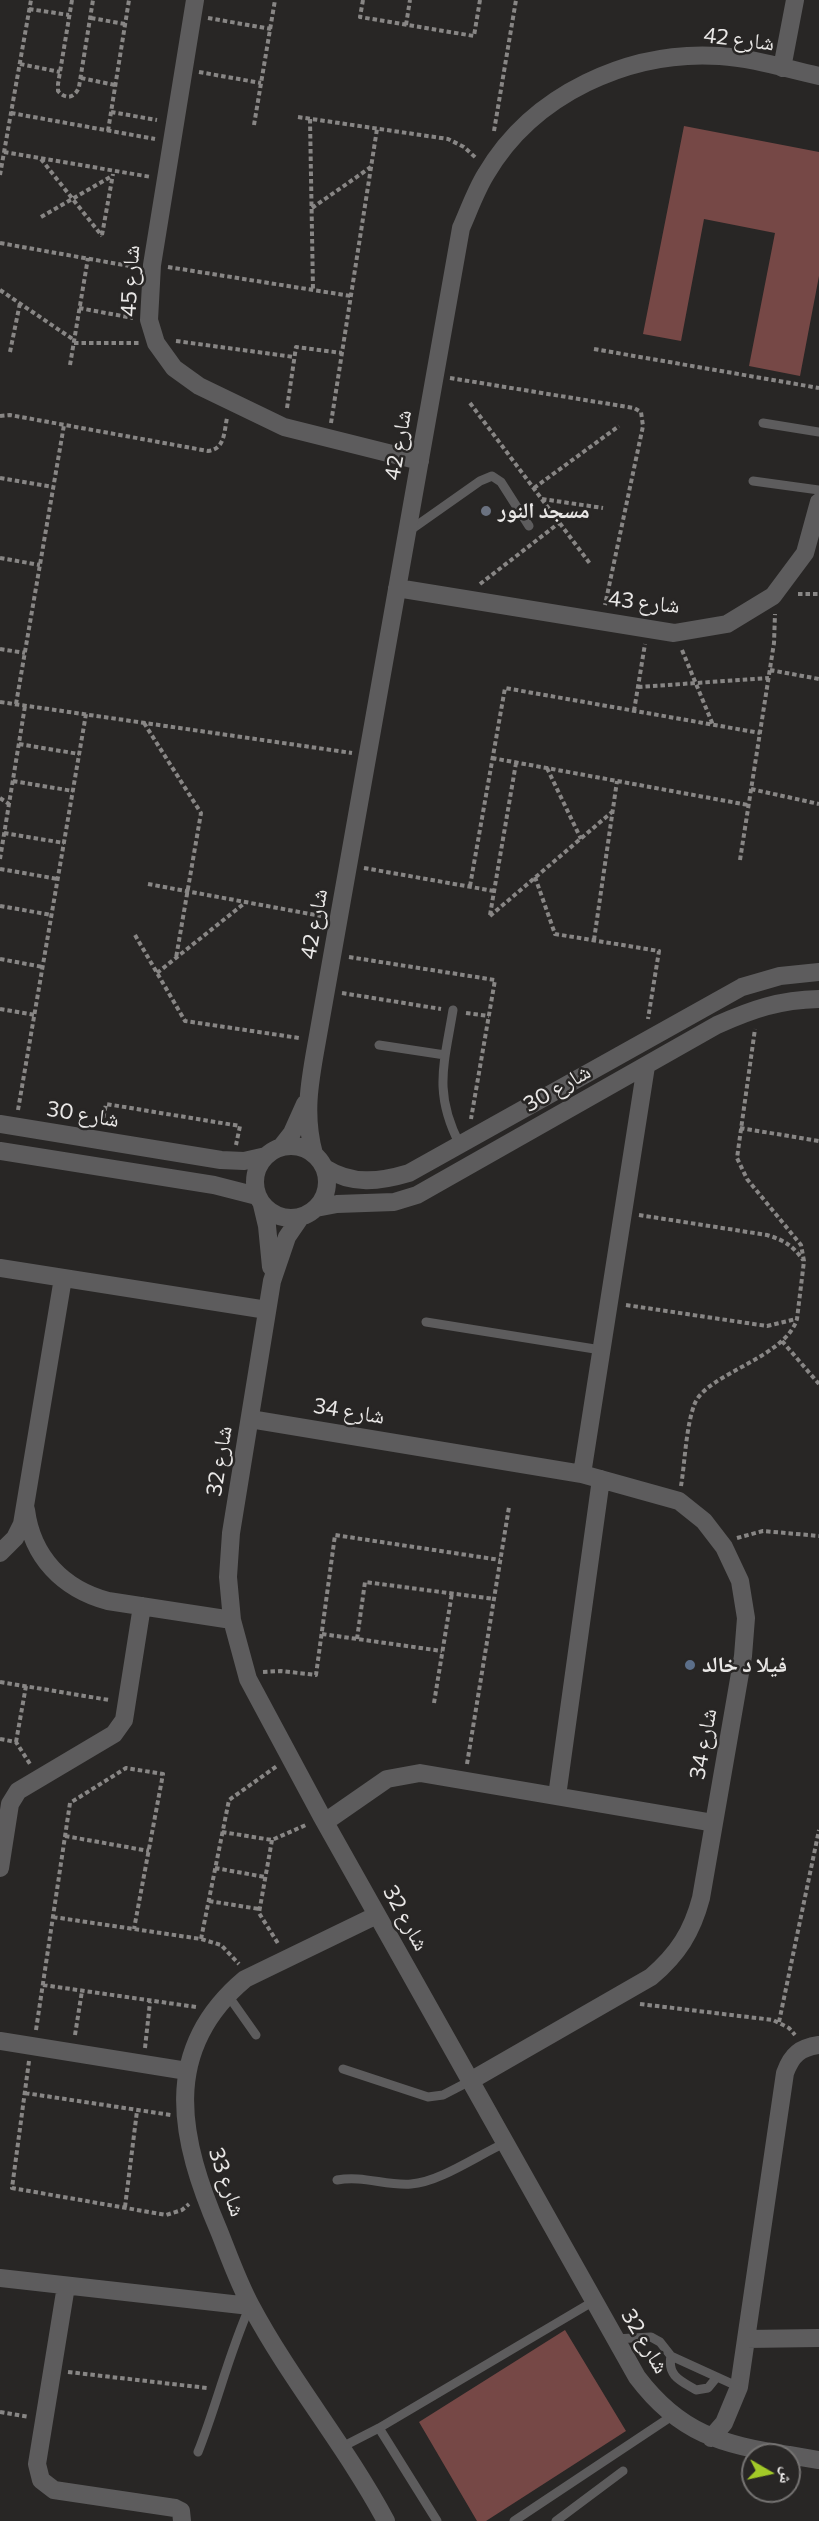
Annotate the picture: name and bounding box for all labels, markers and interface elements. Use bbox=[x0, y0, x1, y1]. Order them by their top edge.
street label: شارع 42 bbox=[702, 22, 776, 56]
street label: شارع 45 bbox=[115, 244, 145, 318]
street label: شارع 42 bbox=[379, 408, 417, 482]
place label: مسجد النور bbox=[498, 498, 590, 524]
marker: مسجد النور bbox=[479, 504, 493, 518]
street label: شارع 43 bbox=[607, 585, 681, 619]
street label: شارع 42 bbox=[295, 887, 333, 961]
street label: شارع 30 bbox=[519, 1058, 595, 1118]
street label: شارع 30 bbox=[45, 1095, 121, 1133]
street label: شارع 34 bbox=[311, 1392, 387, 1430]
street label: شارع 32 bbox=[200, 1424, 238, 1498]
place label: فيلا د خالد bbox=[702, 1652, 787, 1678]
marker: فيلا د خالد bbox=[683, 1658, 697, 1672]
street label: شارع 34 bbox=[684, 1706, 722, 1782]
street label: شارع 32 bbox=[377, 1881, 435, 1955]
street label: شارع 33 bbox=[203, 2144, 251, 2220]
street label: شارع 32 bbox=[615, 2304, 675, 2378]
north arrow bbox=[741, 2443, 801, 2503]
text: ش bbox=[777, 2466, 798, 2485]

